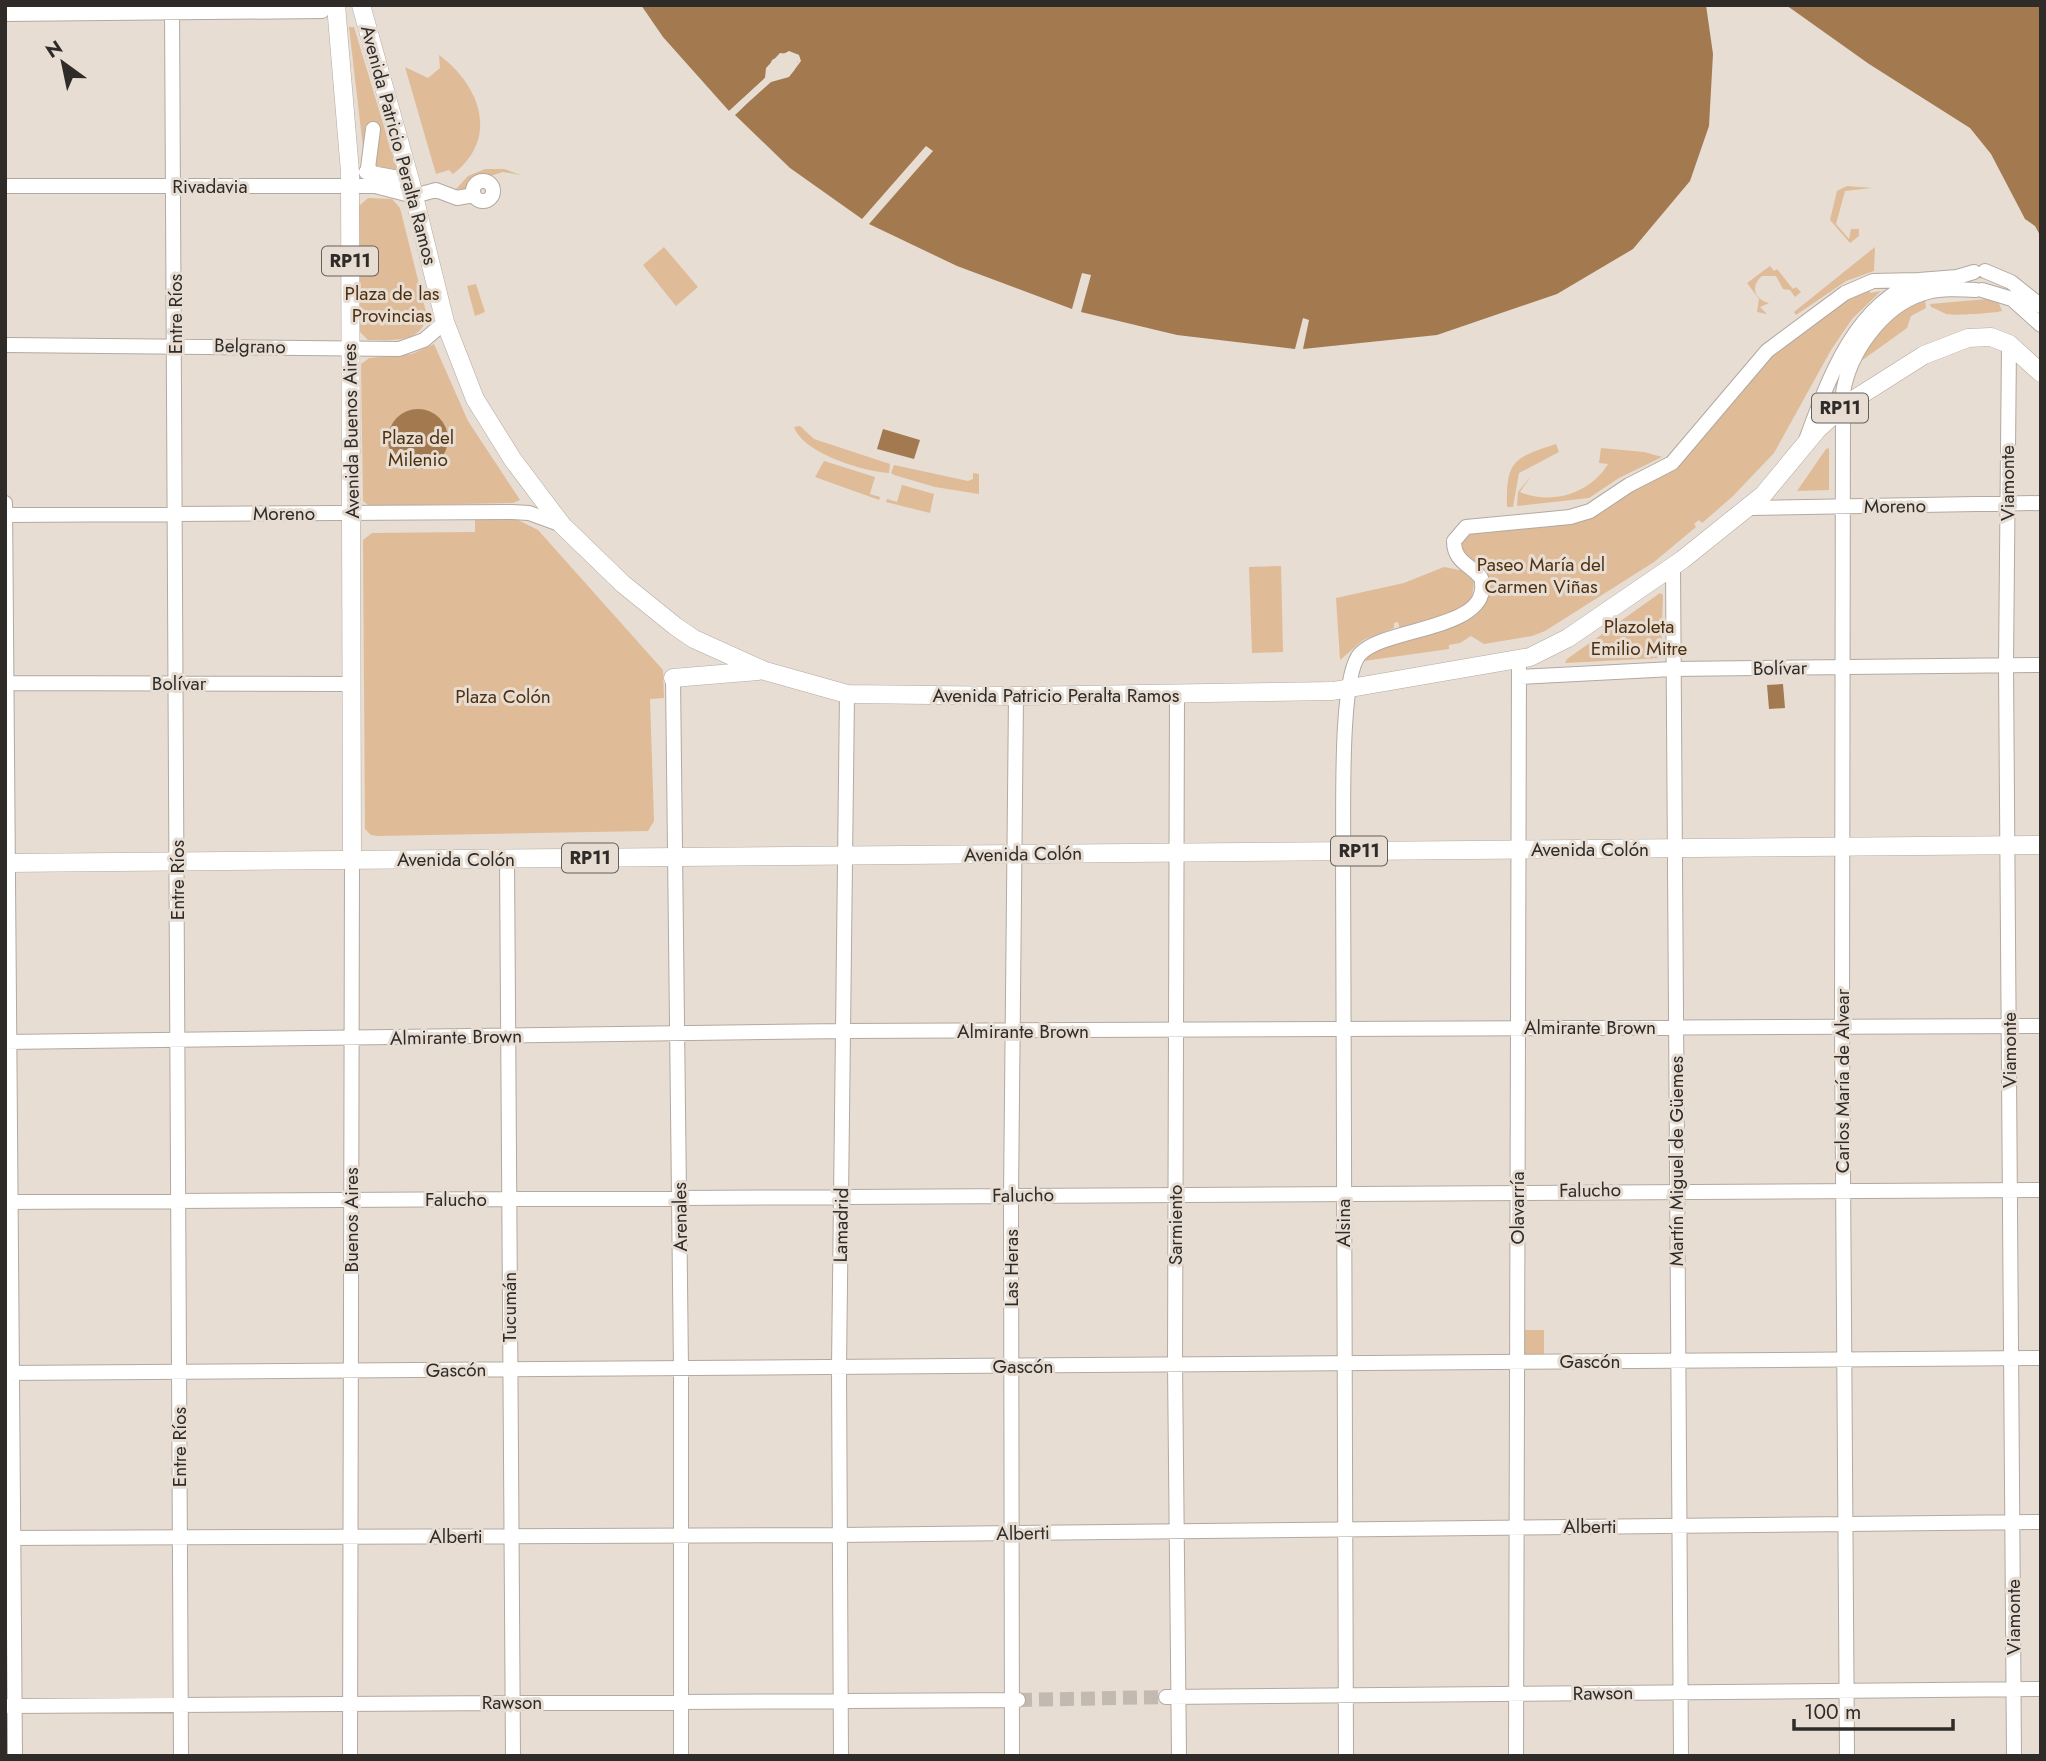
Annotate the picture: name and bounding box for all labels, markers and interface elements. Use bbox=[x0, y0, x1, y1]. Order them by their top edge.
street label: Avenida Patricio Peralta Ramos bbox=[354, 22, 444, 268]
north arrow bbox=[28, 28, 98, 98]
text: N bbox=[40, 34, 68, 65]
street label: Rivadavia bbox=[172, 173, 248, 200]
road number: RP11 bbox=[322, 246, 378, 276]
street label: Entre Ríos bbox=[162, 274, 189, 354]
park label: Plaza de las Provincias bbox=[345, 280, 440, 329]
street label: Belgrano bbox=[214, 332, 286, 360]
street label: Avenida Buenos Aires bbox=[336, 343, 366, 519]
road number: RP11 bbox=[1812, 394, 1868, 422]
park label: Plaza del Milenio bbox=[382, 424, 454, 473]
street label: Viamonte bbox=[1994, 445, 2021, 521]
street label: Moreno bbox=[1864, 492, 1926, 520]
street label: Moreno bbox=[253, 500, 315, 527]
park label: Paseo María del Carmen Viñas bbox=[1477, 551, 1605, 600]
park label: Plazoleta Emilio Mitre bbox=[1591, 613, 1687, 662]
street label: Bolívar bbox=[1753, 654, 1808, 682]
street label: Bolívar bbox=[152, 670, 207, 697]
street label: Avenida Patricio Peralta Ramos bbox=[933, 682, 1180, 709]
park label: Plaza Colón bbox=[455, 683, 551, 710]
road number: RP11 bbox=[1331, 836, 1387, 866]
street label: Avenida Colón bbox=[1531, 836, 1649, 863]
street label: Avenida Colón bbox=[964, 839, 1082, 869]
street label: Entre Ríos bbox=[164, 840, 191, 920]
road number: RP11 bbox=[562, 844, 618, 872]
street label: Avenida Colón bbox=[397, 846, 515, 873]
street label: Carlos María de Alvear bbox=[1829, 988, 1856, 1173]
street label: Viamonte bbox=[1996, 1012, 2023, 1088]
street label: Almirante Brown bbox=[1524, 1014, 1656, 1041]
street label: Almirante Brown bbox=[957, 1018, 1089, 1045]
street label: Almirante Brown bbox=[390, 1022, 522, 1052]
street label: Martín Miguel de Güemes bbox=[1663, 1056, 1690, 1266]
street label: Buenos Aires bbox=[338, 1167, 365, 1273]
street label: Olavarría bbox=[1504, 1171, 1531, 1245]
street label: Falucho bbox=[1559, 1176, 1621, 1204]
street label: Falucho bbox=[992, 1181, 1054, 1209]
street label: Arenales bbox=[666, 1182, 694, 1252]
street label: Sarmiento bbox=[1162, 1185, 1189, 1265]
street label: Falucho bbox=[425, 1186, 487, 1213]
street label: Lamadrid bbox=[827, 1187, 855, 1263]
street label: Alsina bbox=[1330, 1199, 1357, 1247]
street label: Las Heras bbox=[998, 1229, 1025, 1307]
street label: Tucumán bbox=[496, 1272, 523, 1342]
street label: Gascón bbox=[1560, 1348, 1620, 1375]
street label: Gascón bbox=[993, 1353, 1053, 1380]
street label: Gascón bbox=[425, 1356, 487, 1384]
street label: Entre Ríos bbox=[166, 1407, 193, 1487]
street label: Alberti bbox=[1563, 1513, 1617, 1540]
street label: Alberti bbox=[996, 1519, 1050, 1547]
street label: Alberti bbox=[429, 1523, 483, 1550]
street label: Viamonte bbox=[2000, 1579, 2027, 1655]
street label: Rawson bbox=[1572, 1679, 1634, 1707]
scale bar bbox=[1794, 1688, 1953, 1732]
street label: Rawson bbox=[482, 1689, 542, 1716]
text: 100 m bbox=[1804, 1697, 1861, 1727]

